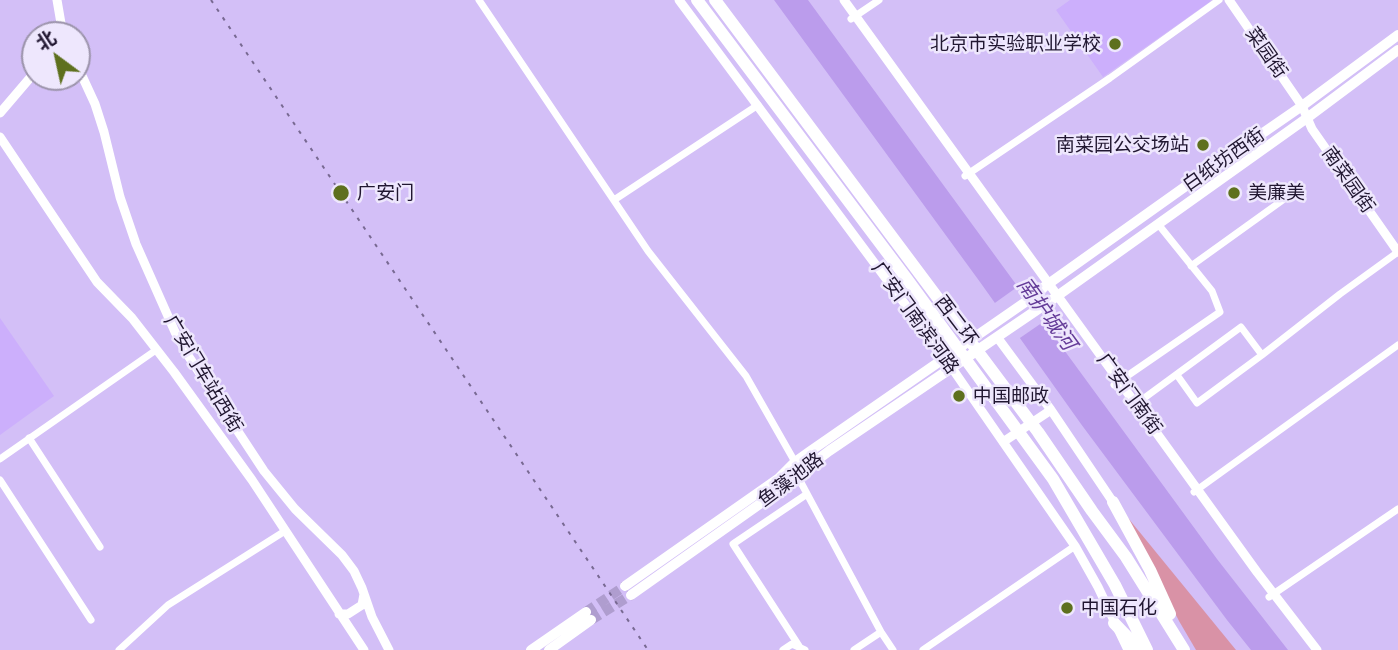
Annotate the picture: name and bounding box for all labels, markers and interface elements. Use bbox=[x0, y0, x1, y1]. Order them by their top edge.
north arrow bbox=[21, 21, 91, 91]
street label: 菜园街 bbox=[1240, 23, 1292, 83]
text: 北 bbox=[31, 25, 60, 55]
place label: 北京市实验职业学校 bbox=[930, 33, 1101, 55]
marker: 北京市实验职业学校 bbox=[1107, 36, 1123, 52]
street label: 白纸坊西街 bbox=[1179, 123, 1269, 197]
place label: 南菜园公交场站 bbox=[1056, 134, 1189, 156]
marker: 南菜园公交场站 bbox=[1195, 137, 1211, 153]
street label: 南菜园街 bbox=[1317, 142, 1379, 218]
place label: 广安门 bbox=[357, 182, 414, 204]
place label: 美廉美 bbox=[1248, 182, 1305, 204]
marker: 广安门 bbox=[331, 183, 351, 203]
marker: 美廉美 bbox=[1226, 185, 1242, 201]
street label: 广安门南滨河路 bbox=[867, 257, 963, 379]
water label: 南护城河 bbox=[1011, 273, 1081, 355]
street label: 西二环 bbox=[930, 291, 982, 351]
street label: 广安门车站西街 bbox=[159, 311, 247, 437]
street label: 广安门南街 bbox=[1092, 349, 1166, 439]
place label: 中国邮政 bbox=[973, 385, 1049, 407]
marker: 中国邮政 bbox=[951, 388, 967, 404]
street label: 鱼藻池路 bbox=[754, 448, 828, 512]
place label: 中国石化 bbox=[1081, 597, 1157, 619]
marker: 中国石化 bbox=[1059, 600, 1075, 616]

